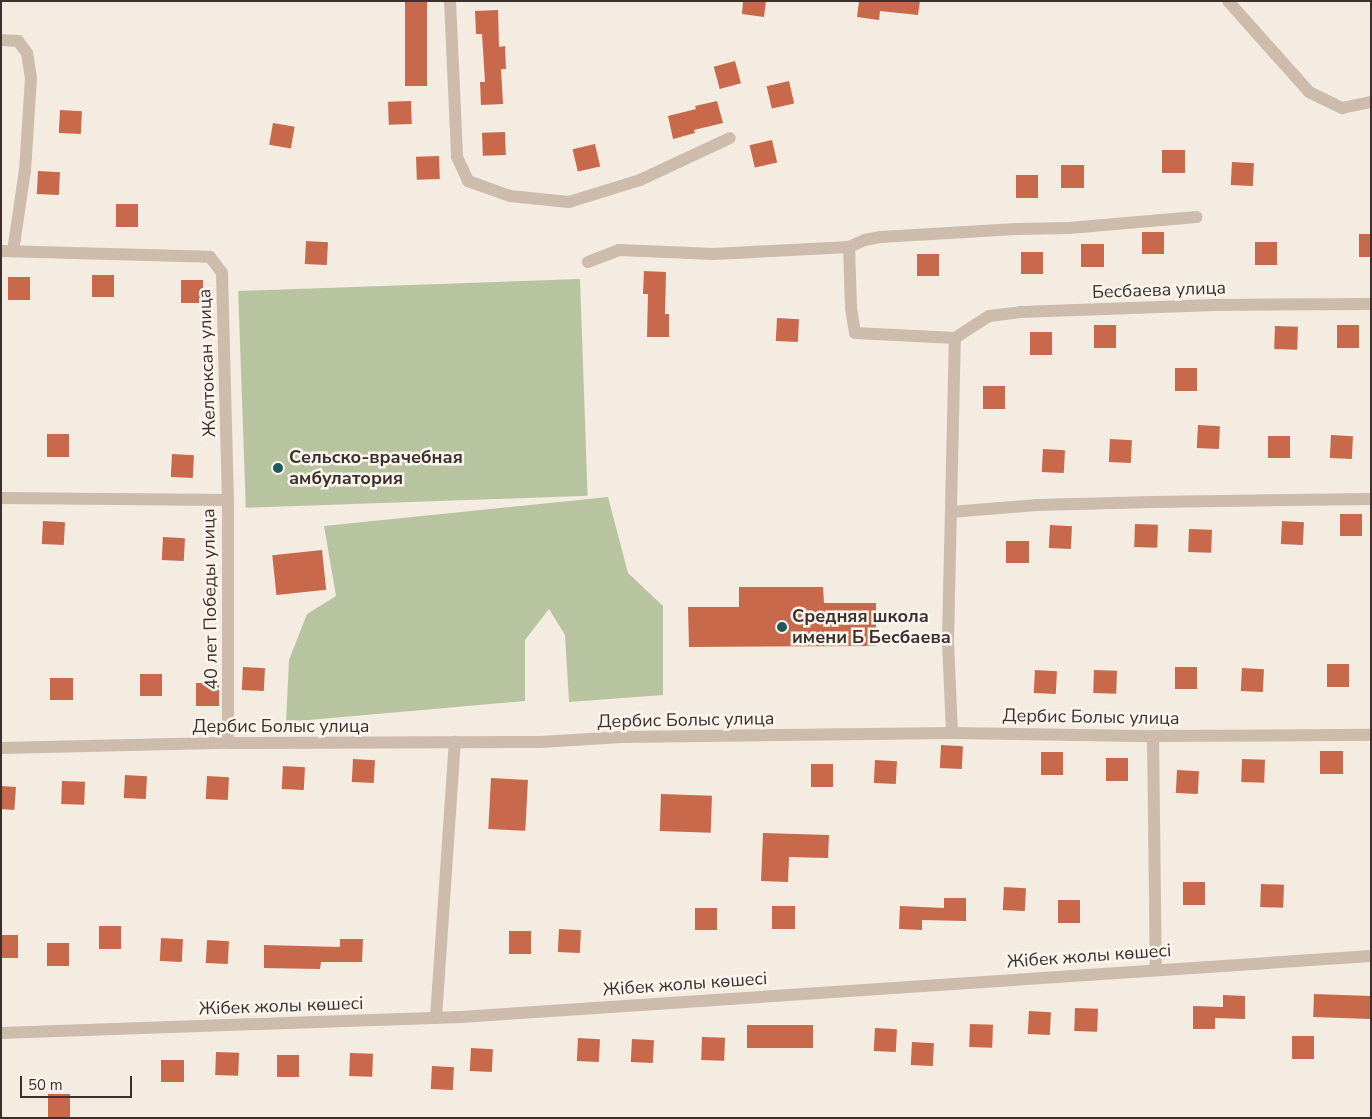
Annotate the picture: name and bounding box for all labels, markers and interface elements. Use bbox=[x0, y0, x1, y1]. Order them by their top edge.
street label: Бесбаева улица bbox=[1092, 277, 1226, 303]
street label: Желтоксан улица bbox=[194, 288, 220, 438]
place label: Сельско-врачебная амбулатория bbox=[289, 447, 463, 489]
marker: Сельско-врачебная амбулатория bbox=[271, 461, 285, 475]
street label: 40 лет Победы улица bbox=[198, 508, 222, 690]
place label: Средняя школа имени Б Бесбаева bbox=[792, 606, 951, 649]
marker: Средняя школа имени Б Бесбаева bbox=[776, 621, 788, 633]
street label: Дербис Болыс улица bbox=[1002, 705, 1180, 729]
street label: Дербис Болыс улица bbox=[597, 708, 775, 732]
street label: Дербис Болыс улица bbox=[193, 715, 369, 737]
street label: Жібек жолы көшесі bbox=[1006, 939, 1172, 973]
street label: Жібек жолы көшесі bbox=[602, 967, 768, 1001]
street label: Жібек жолы көшесі bbox=[198, 992, 364, 1020]
scale bar bbox=[22, 1066, 135, 1098]
text: 50 m bbox=[28, 1075, 63, 1095]

